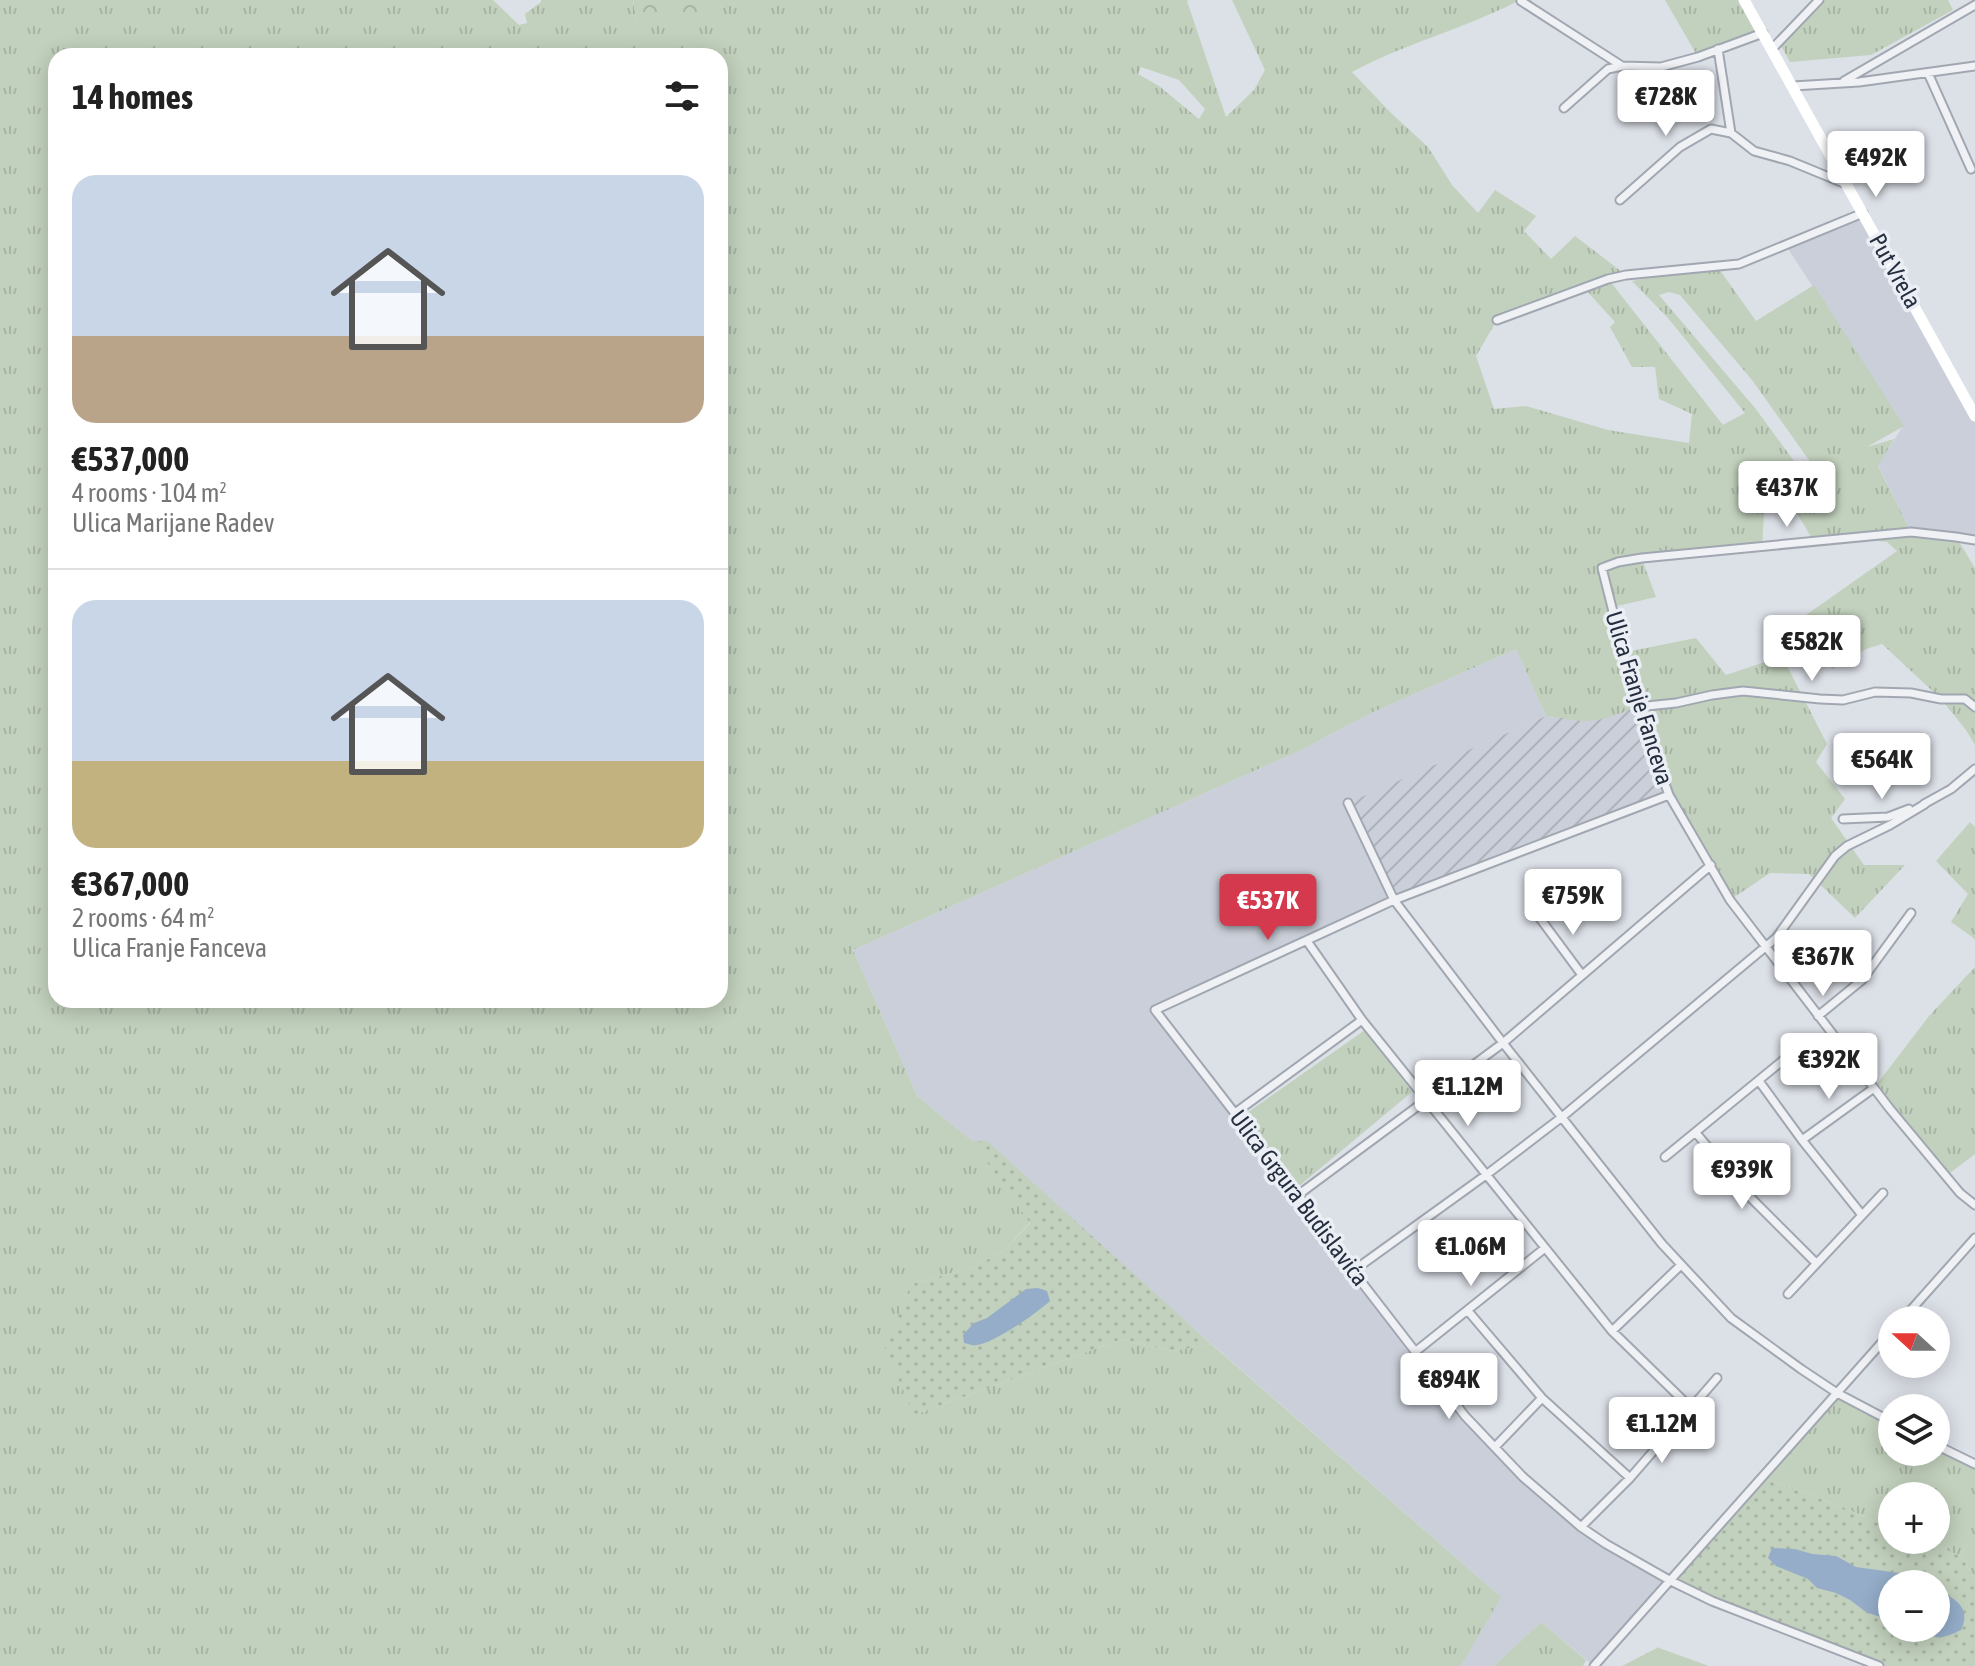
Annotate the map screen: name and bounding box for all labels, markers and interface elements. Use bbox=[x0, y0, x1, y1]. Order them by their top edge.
pin: €728K bbox=[1610, 70, 1722, 138]
icon: filters bbox=[660, 74, 704, 118]
text: 14 homes bbox=[72, 77, 193, 116]
text: €728K bbox=[1635, 81, 1697, 111]
pin: €492K bbox=[1820, 131, 1932, 199]
text: €492K bbox=[1845, 142, 1907, 172]
icon: home bbox=[316, 227, 460, 371]
street label: Put Vrela bbox=[1864, 229, 1927, 313]
text: €537,000 bbox=[72, 439, 189, 478]
pin: €437K bbox=[1731, 461, 1843, 529]
text: €437K bbox=[1756, 472, 1818, 502]
text: 4 rooms · 104 m² bbox=[72, 478, 227, 508]
text: Ulica Marijane Radev bbox=[72, 508, 274, 538]
street label: Ulica Franje Fanceva bbox=[1600, 608, 1679, 788]
pin: €582K bbox=[1756, 615, 1868, 683]
text: €582K bbox=[1781, 626, 1843, 656]
icon: home bbox=[316, 652, 460, 796]
pin: €564K bbox=[1826, 733, 1938, 801]
text: €564K bbox=[1851, 744, 1913, 774]
text: €367,000 bbox=[72, 864, 189, 903]
pin: €759K bbox=[1517, 869, 1629, 937]
pin: €537K bbox=[1212, 874, 1324, 942]
text: €759K bbox=[1542, 880, 1604, 910]
text: €537K bbox=[1237, 885, 1299, 915]
text: 2 rooms · 64 m² bbox=[72, 903, 214, 933]
pin: €367K bbox=[1767, 930, 1879, 998]
text: Ulica Franje Fanceva bbox=[72, 933, 267, 963]
text: €367K bbox=[1792, 941, 1854, 971]
pin: €392K bbox=[1773, 1033, 1885, 1101]
text: €392K bbox=[1798, 1044, 1860, 1074]
pin: €1.12M bbox=[1403, 1060, 1533, 1128]
text: €1.12M bbox=[1433, 1071, 1503, 1101]
street label: Ulica Grgura Budislavića bbox=[1225, 1105, 1374, 1291]
pin: €939K bbox=[1686, 1143, 1798, 1211]
text: €939K bbox=[1711, 1154, 1773, 1184]
pin: €1.06M bbox=[1406, 1220, 1536, 1288]
text: €1.06M bbox=[1436, 1231, 1506, 1261]
north arrow bbox=[1878, 1306, 1950, 1378]
map controls bbox=[1878, 1306, 1950, 1642]
pin: €894K bbox=[1393, 1353, 1505, 1421]
text: €894K bbox=[1418, 1364, 1480, 1394]
button: layers bbox=[1878, 1394, 1950, 1466]
pin: €1.12M bbox=[1597, 1397, 1727, 1465]
text: €1.12M bbox=[1627, 1408, 1697, 1438]
button: + bbox=[1878, 1482, 1950, 1554]
button: − bbox=[1878, 1570, 1950, 1642]

